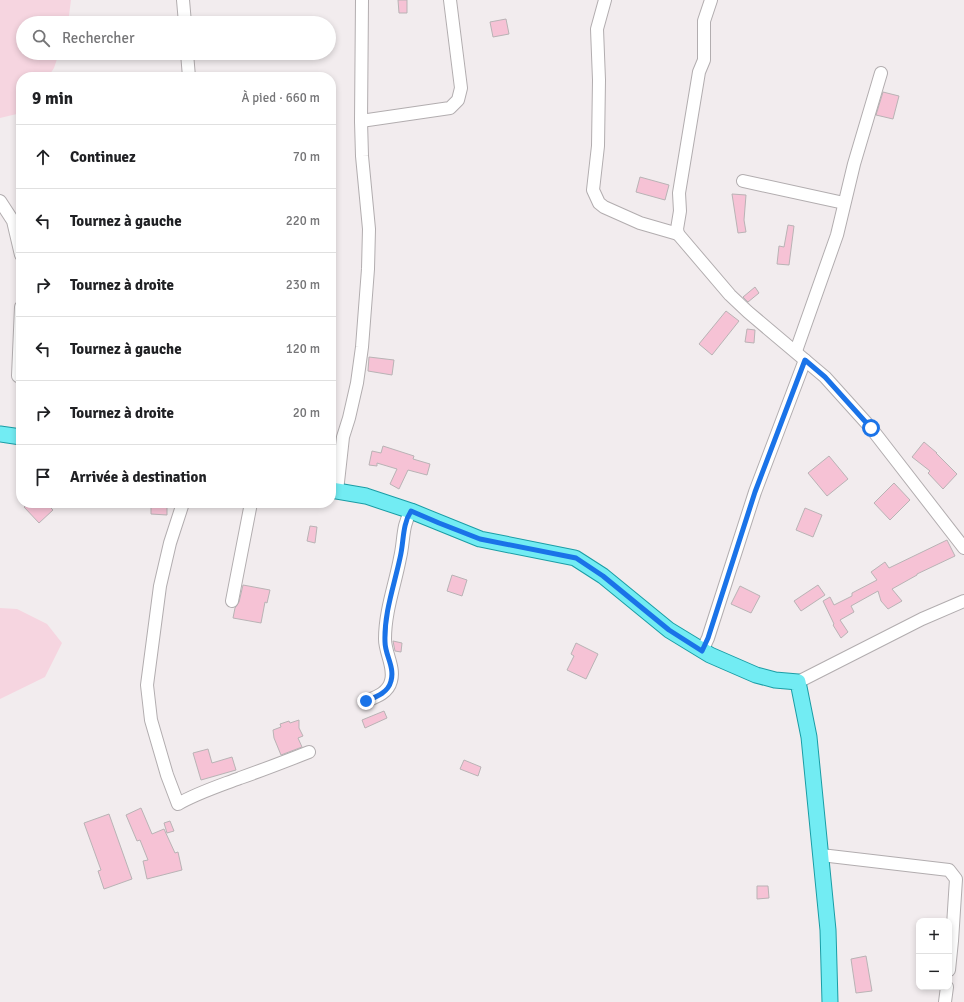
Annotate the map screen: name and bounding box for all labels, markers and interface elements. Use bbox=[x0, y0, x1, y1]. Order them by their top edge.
search box bbox=[16, 16, 336, 60]
icon: search bbox=[30, 27, 52, 49]
text: Rechercher bbox=[62, 29, 135, 47]
text: 9 min bbox=[32, 88, 73, 109]
text: À pied · 660 m bbox=[241, 90, 320, 106]
icon: ahead bbox=[32, 146, 54, 168]
text: Continuez bbox=[70, 148, 136, 166]
text: 70 m bbox=[293, 149, 320, 165]
icon: left bbox=[32, 210, 54, 232]
text: Tournez à gauche bbox=[70, 212, 182, 230]
text: 220 m bbox=[286, 213, 320, 229]
icon: right bbox=[32, 274, 54, 296]
text: Tournez à droite bbox=[70, 276, 174, 294]
text: 230 m bbox=[286, 277, 320, 293]
icon: left bbox=[32, 338, 54, 360]
text: Tournez à gauche bbox=[70, 340, 182, 358]
text: 120 m bbox=[286, 341, 320, 357]
icon: right bbox=[32, 402, 54, 424]
text: Tournez à droite bbox=[70, 404, 174, 422]
text: 20 m bbox=[293, 405, 320, 421]
route start bbox=[862, 419, 880, 437]
icon: arrive bbox=[32, 466, 54, 488]
text: Arrivée à destination bbox=[70, 468, 207, 486]
route end bbox=[357, 692, 375, 710]
map controls bbox=[916, 918, 952, 990]
button: + bbox=[916, 918, 952, 954]
button: − bbox=[916, 954, 952, 990]

